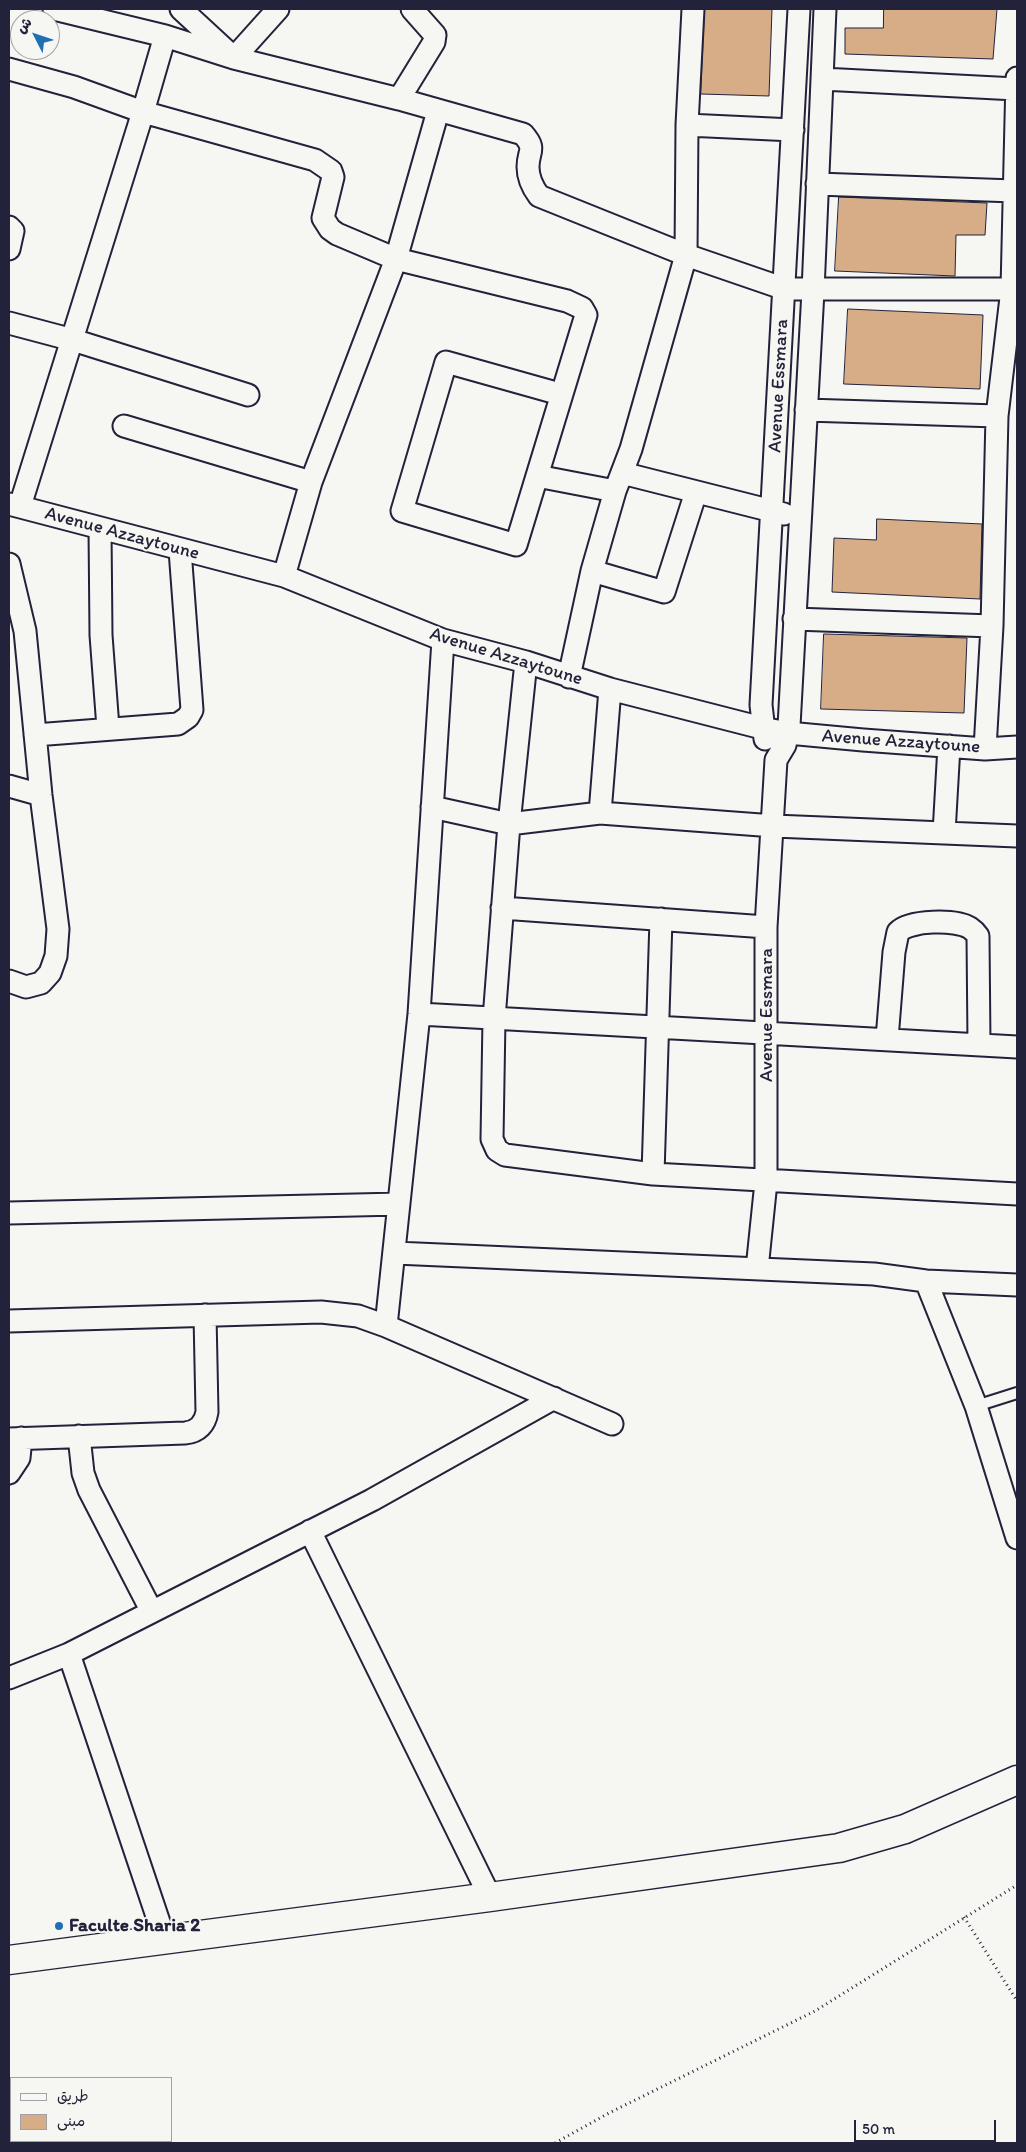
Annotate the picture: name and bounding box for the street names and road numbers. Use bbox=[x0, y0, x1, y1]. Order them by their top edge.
street label: Avenue Essmara bbox=[764, 319, 794, 453]
street label: Avenue Azzaytoune bbox=[42, 502, 202, 566]
street label: Avenue Azzaytoune bbox=[427, 623, 585, 691]
street label: Avenue Azzaytoune bbox=[821, 725, 981, 759]
street label: Avenue Essmara bbox=[756, 948, 778, 1082]

